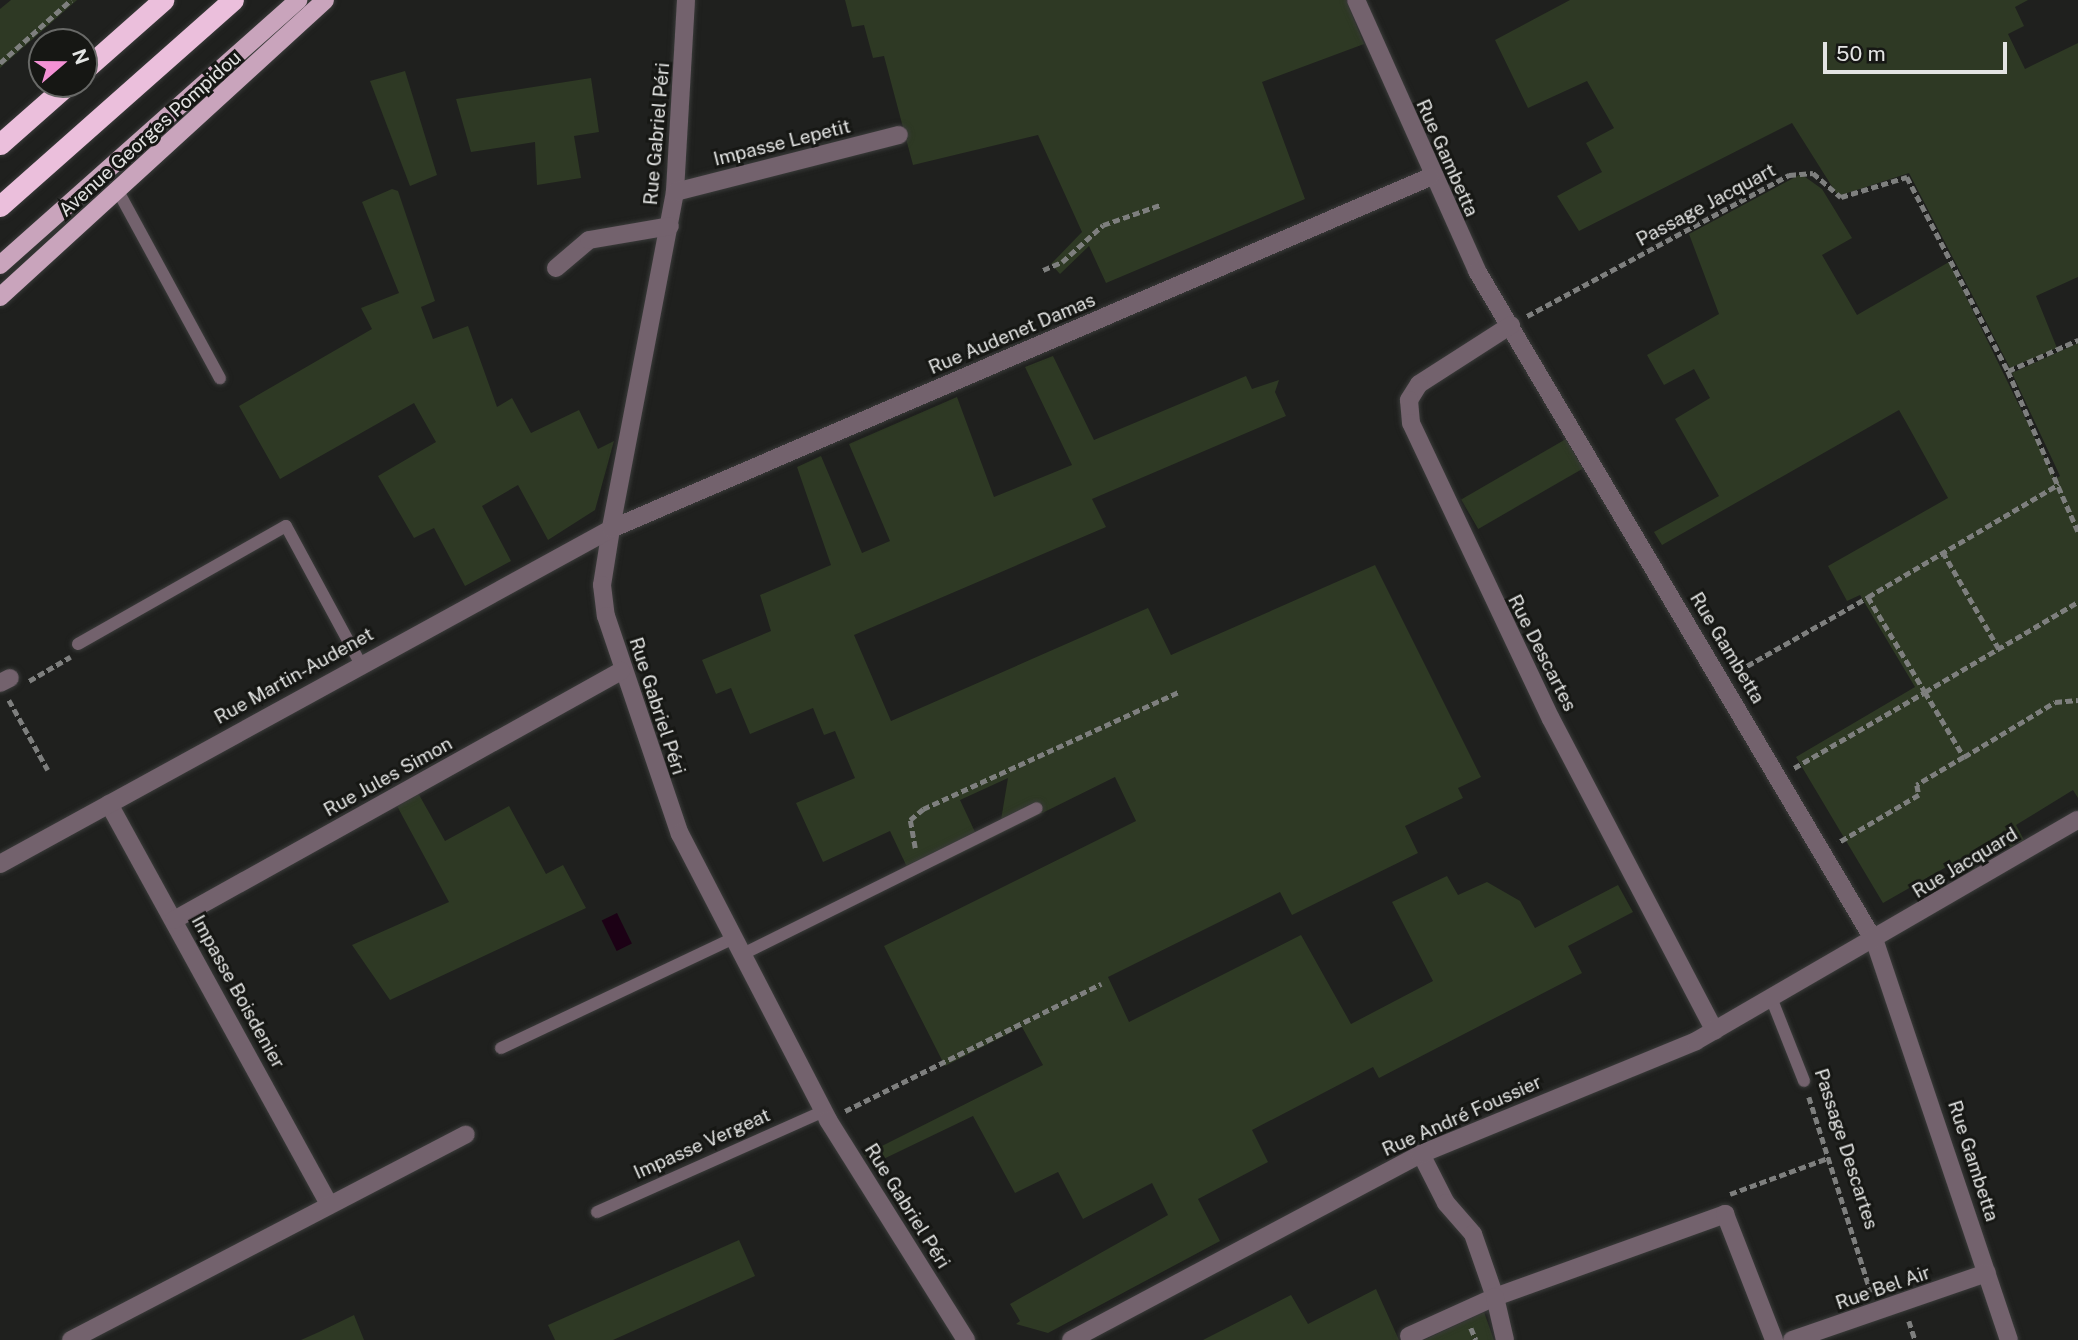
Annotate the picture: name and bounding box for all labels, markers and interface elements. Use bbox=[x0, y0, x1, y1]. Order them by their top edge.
north arrow bbox=[28, 28, 98, 98]
scale bar bbox=[1826, 28, 2010, 72]
text: 50 m bbox=[1836, 41, 1886, 66]
street label: Avenue Georges Pompidou bbox=[54, 46, 246, 222]
text: N bbox=[68, 46, 94, 67]
street label: Rue Gabriel Péri bbox=[639, 62, 675, 206]
street label: Rue Gambetta bbox=[1411, 96, 1483, 220]
street label: Impasse Lepetit bbox=[711, 115, 853, 171]
street label: Passage Jacquart bbox=[1632, 159, 1780, 251]
street label: Rue Audenet Damas bbox=[925, 289, 1099, 379]
street label: Rue Gambetta bbox=[1685, 588, 1769, 708]
street label: Rue Descartes bbox=[1503, 591, 1581, 715]
street label: Rue Martin-Audenet bbox=[210, 623, 378, 729]
street label: Rue Gabriel Péri bbox=[624, 634, 690, 778]
street label: Rue Jules Simon bbox=[320, 732, 456, 822]
street label: Rue Jacquard bbox=[1908, 823, 2022, 903]
street label: Impasse Boisdenier bbox=[186, 911, 290, 1073]
street label: Passage Descartes bbox=[1809, 1066, 1883, 1232]
street label: Rue André Foussier bbox=[1379, 1071, 1545, 1161]
street label: Rue Gambetta bbox=[1943, 1098, 2003, 1224]
street label: Impasse Vergeat bbox=[630, 1104, 774, 1184]
street label: Rue Gabriel Péri bbox=[859, 1139, 955, 1273]
street label: Rue Bel Air bbox=[1833, 1261, 1933, 1315]

